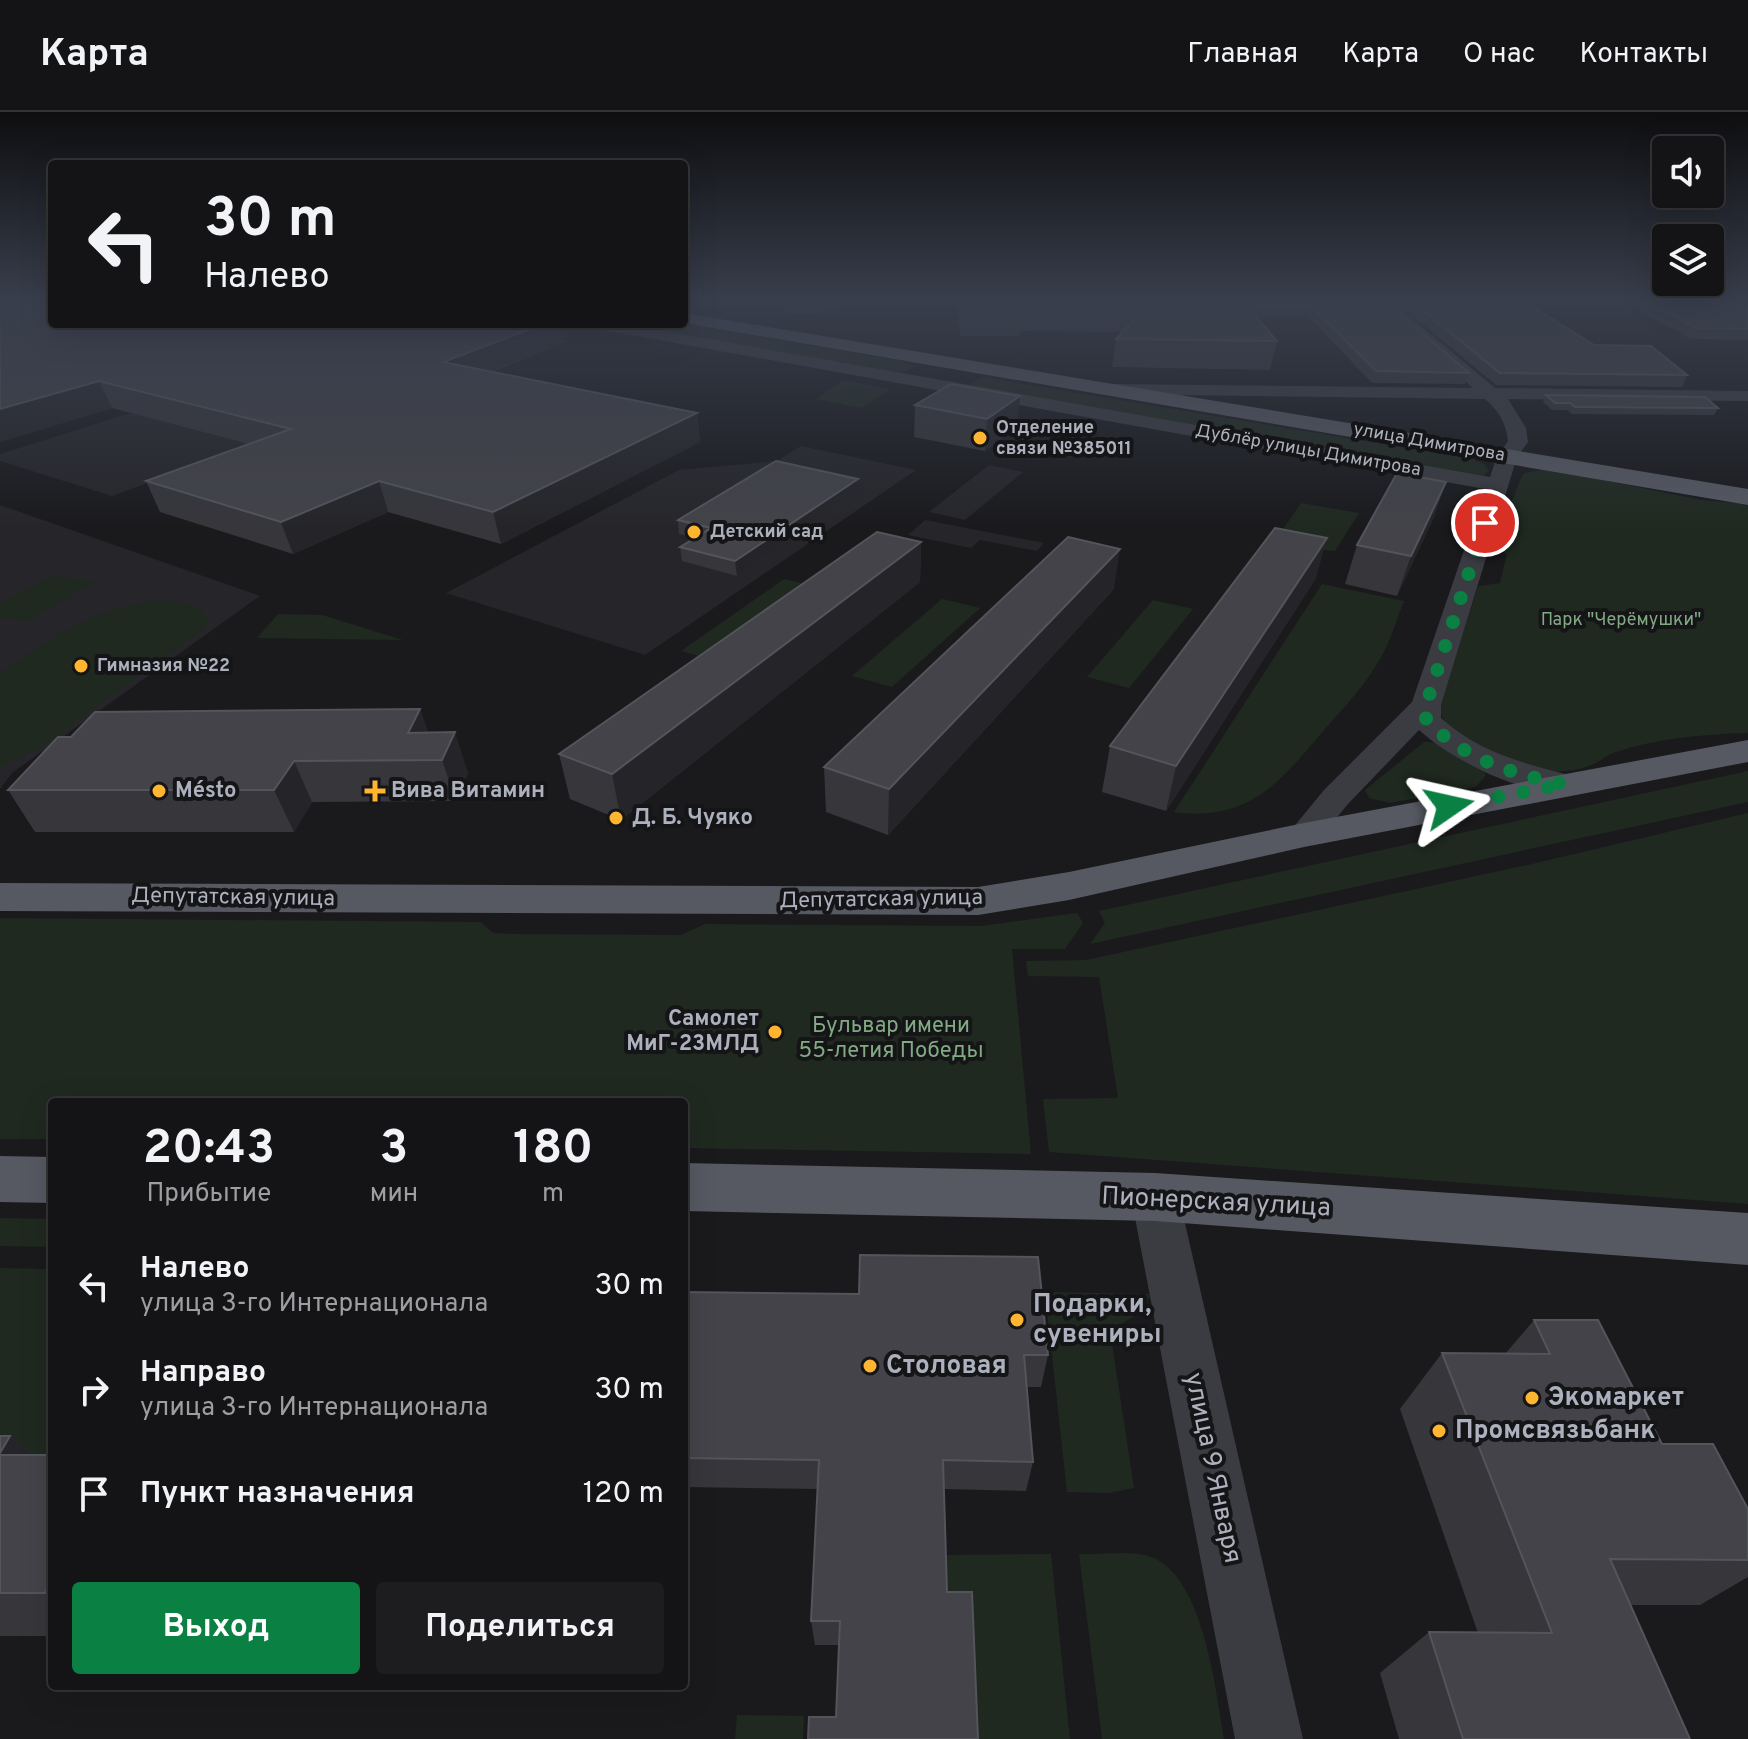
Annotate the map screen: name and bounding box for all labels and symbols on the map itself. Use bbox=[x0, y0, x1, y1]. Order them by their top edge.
place label: Отделение связи №385011 bbox=[996, 417, 1132, 461]
street label: улица Димитрова bbox=[1351, 418, 1507, 468]
street label: Дублёр улицы Димитрова bbox=[1193, 420, 1423, 482]
marker: Отделение связи №385011 bbox=[971, 429, 989, 447]
pin bbox=[1451, 489, 1519, 557]
place label: Детский сад bbox=[710, 521, 823, 544]
marker: Детский сад bbox=[685, 523, 703, 541]
park label: Парк "Черёмушки" bbox=[1541, 609, 1701, 632]
place label: Гимназия №22 bbox=[97, 655, 230, 678]
marker: Гимназия №22 bbox=[72, 657, 90, 675]
position arrow bbox=[1407, 764, 1491, 848]
place label: Mésto bbox=[175, 778, 237, 805]
place label: Вива Витамин bbox=[391, 778, 545, 805]
marker: Mésto bbox=[150, 782, 168, 800]
marker: Вива Витамин bbox=[366, 782, 384, 800]
place label: Д. Б. Чуяко bbox=[632, 805, 753, 832]
marker: Д. Б. Чуяко bbox=[607, 809, 625, 827]
street label: Депутатская улица bbox=[131, 883, 335, 913]
street label: Депутатская улица bbox=[779, 885, 983, 915]
place label: Самолет МиГ-23МЛД bbox=[626, 1006, 759, 1058]
park label: Бульвар имени 55-летия Победы bbox=[799, 1013, 984, 1065]
marker: Самолет МиГ-23МЛД bbox=[766, 1023, 784, 1041]
street label: Пионерская улица bbox=[1100, 1181, 1332, 1225]
place label: Подарки, сувениры bbox=[1033, 1289, 1161, 1352]
marker: Подарки, сувениры bbox=[1008, 1311, 1026, 1329]
place label: Столовая bbox=[886, 1350, 1007, 1383]
marker: Столовая bbox=[861, 1357, 879, 1375]
street label: улица 9 Января bbox=[1176, 1370, 1248, 1566]
place label: Экомаркет bbox=[1548, 1382, 1684, 1415]
marker: Экомаркет bbox=[1523, 1389, 1541, 1407]
place label: Промсвязьбанк bbox=[1455, 1415, 1656, 1448]
marker: Промсвязьбанк bbox=[1430, 1422, 1448, 1440]

